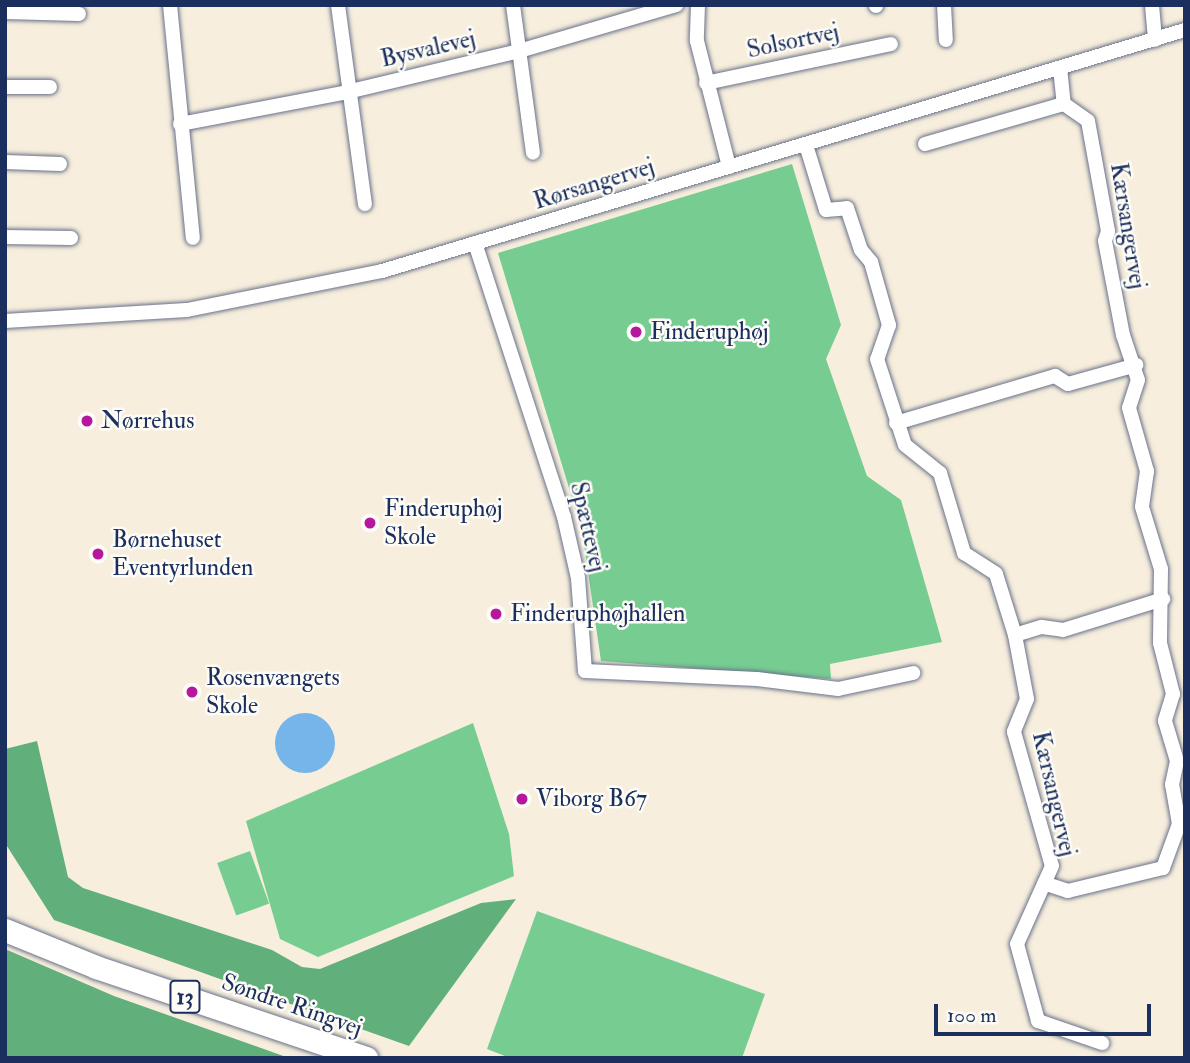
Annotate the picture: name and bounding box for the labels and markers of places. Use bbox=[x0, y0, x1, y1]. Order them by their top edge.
place label: Finderuphøj bbox=[650, 318, 768, 346]
marker: Finderuphøj bbox=[628, 324, 644, 340]
place label: Nørrehus bbox=[101, 407, 194, 435]
marker: Nørrehus bbox=[79, 413, 95, 429]
place label: Finderuphøj Skole bbox=[384, 495, 502, 551]
marker: Finderuphøj Skole bbox=[362, 515, 378, 531]
place label: Børnehuset Eventyrlunden bbox=[112, 526, 253, 582]
marker: Børnehuset Eventyrlunden bbox=[90, 546, 106, 562]
place label: Finderuphøjhallen bbox=[510, 600, 685, 628]
marker: Finderuphøjhallen bbox=[488, 606, 504, 622]
place label: Rosenvængets Skole bbox=[206, 664, 340, 720]
marker: Rosenvængets Skole bbox=[184, 684, 200, 700]
place label: Viborg B67 bbox=[536, 785, 647, 813]
marker: Viborg B67 bbox=[514, 791, 530, 807]

